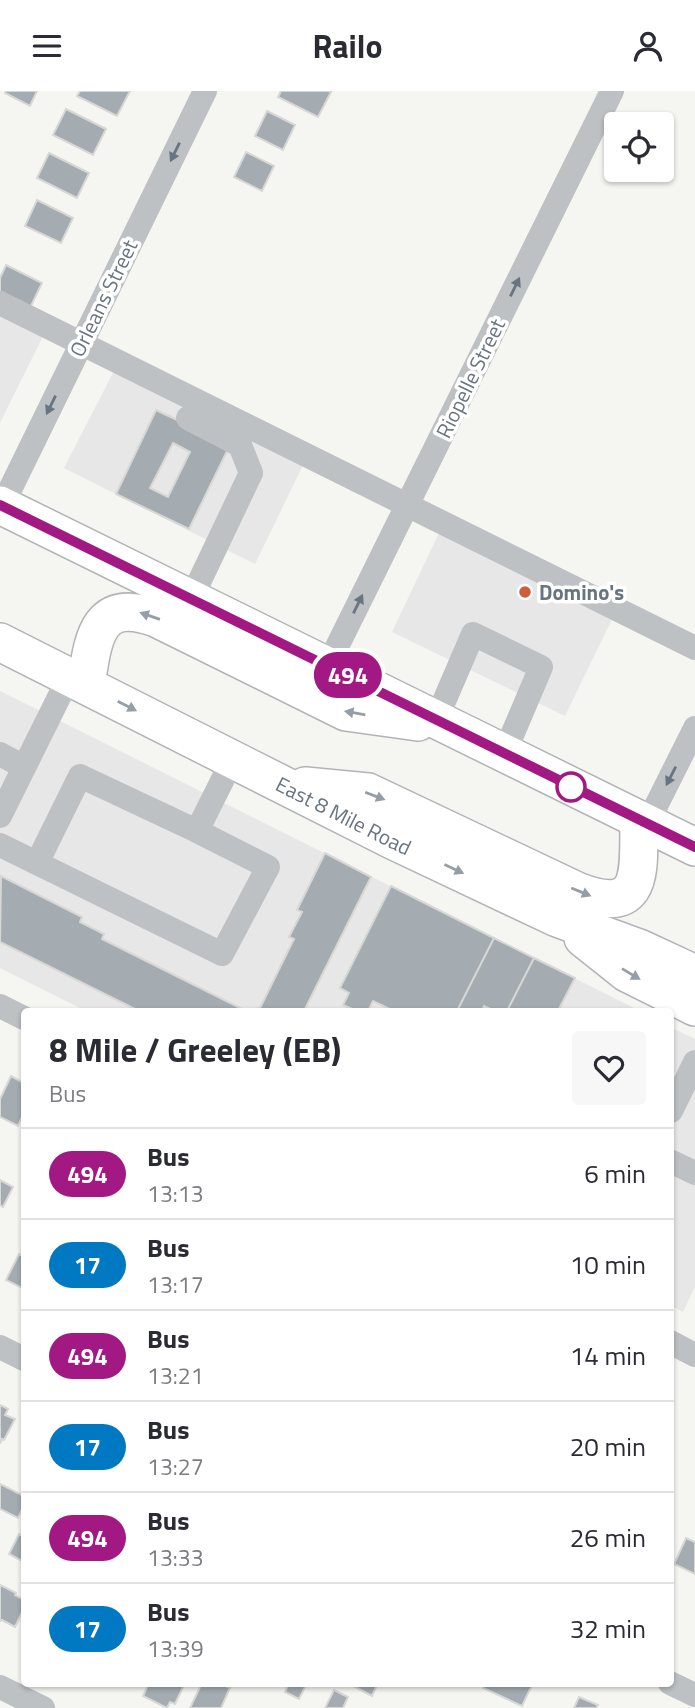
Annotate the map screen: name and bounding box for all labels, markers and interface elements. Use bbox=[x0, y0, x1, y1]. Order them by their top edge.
text: Railo bbox=[313, 22, 382, 70]
icon: menu bbox=[28, 27, 66, 65]
icon: person bbox=[629, 27, 667, 65]
map controls bbox=[604, 112, 674, 182]
button: locate bbox=[604, 112, 674, 182]
one-way arrow bbox=[170, 142, 181, 162]
street label: Orleans Street bbox=[61, 233, 145, 362]
one-way arrow bbox=[510, 277, 521, 297]
street label: Riopelle Street bbox=[427, 312, 513, 443]
one-way arrow bbox=[46, 395, 57, 415]
place label: Domino's bbox=[539, 576, 624, 608]
marker: Domino's bbox=[517, 584, 533, 600]
one-way arrow bbox=[353, 594, 364, 614]
one-way arrow bbox=[139, 610, 160, 621]
line badge: 494 bbox=[308, 652, 388, 698]
text: 494 bbox=[328, 657, 368, 693]
one-way arrow bbox=[117, 700, 137, 711]
one-way arrow bbox=[344, 707, 366, 718]
one-way arrow bbox=[666, 766, 677, 786]
street label: East 8 Mile Road bbox=[270, 768, 417, 863]
unlabelled marker bbox=[556, 772, 586, 802]
one-way arrow bbox=[364, 791, 385, 802]
one-way arrow bbox=[444, 863, 464, 875]
one-way arrow bbox=[571, 886, 592, 897]
one-way arrow bbox=[621, 968, 640, 980]
text: 8 Mile / Greeley (EB) bbox=[49, 1025, 341, 1075]
button: heart bbox=[572, 1031, 646, 1105]
text: Bus bbox=[49, 1076, 86, 1111]
text: Bus bbox=[147, 1137, 189, 1176]
text: 6 min bbox=[584, 1154, 646, 1193]
text: 494 bbox=[67, 1156, 108, 1192]
text: 13:13 bbox=[147, 1176, 204, 1211]
text: Bus bbox=[147, 1228, 189, 1267]
text: 10 min bbox=[570, 1245, 646, 1284]
text: 17 bbox=[74, 1247, 101, 1283]
text: 13:17 bbox=[147, 1267, 204, 1302]
text: Bus bbox=[147, 1319, 189, 1358]
text: 14 min bbox=[570, 1336, 646, 1375]
text: 494 bbox=[67, 1338, 108, 1374]
text: 13:21 bbox=[147, 1358, 204, 1393]
text: Bus bbox=[147, 1410, 189, 1449]
text: 20 min bbox=[570, 1427, 646, 1466]
text: 17 bbox=[74, 1429, 101, 1465]
text: 13:27 bbox=[147, 1449, 204, 1484]
text: Bus bbox=[147, 1501, 189, 1540]
text: 26 min bbox=[570, 1518, 646, 1557]
text: 494 bbox=[67, 1520, 108, 1556]
text: 13:33 bbox=[147, 1540, 204, 1575]
text: Bus bbox=[147, 1592, 189, 1631]
text: 32 min bbox=[570, 1609, 646, 1648]
text: 17 bbox=[74, 1611, 101, 1647]
text: 13:39 bbox=[147, 1631, 204, 1666]

